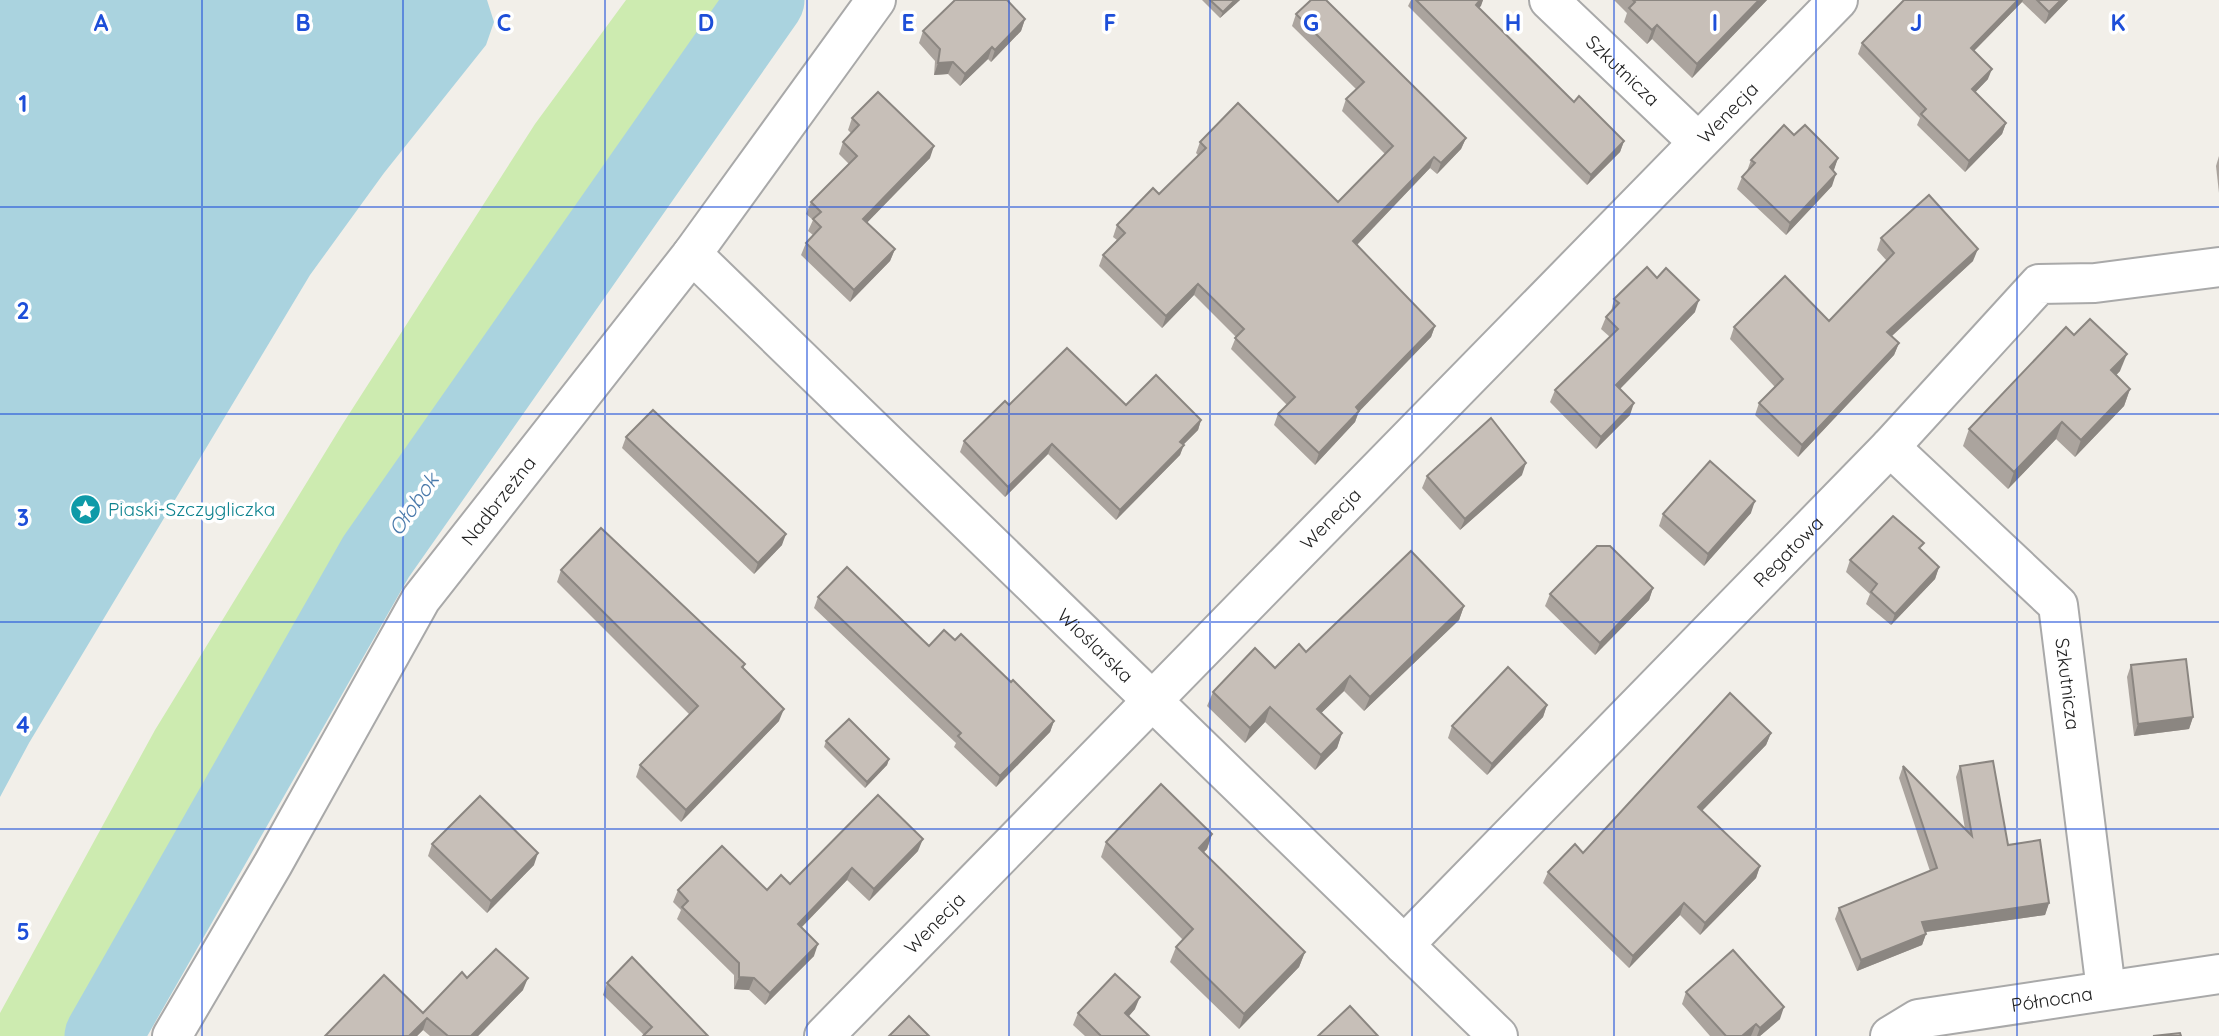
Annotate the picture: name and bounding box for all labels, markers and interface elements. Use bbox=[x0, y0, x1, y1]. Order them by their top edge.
text: A bbox=[94, 8, 109, 37]
text: B bbox=[295, 8, 311, 37]
text: C bbox=[497, 8, 511, 37]
text: D bbox=[698, 8, 714, 37]
text: E bbox=[901, 8, 915, 37]
text: F bbox=[1104, 8, 1116, 37]
text: G bbox=[1303, 8, 1319, 37]
text: H bbox=[1505, 8, 1521, 37]
text: I bbox=[1712, 8, 1718, 37]
text: J bbox=[1910, 8, 1922, 37]
text: K bbox=[2110, 8, 2126, 37]
street label: Szkutnicza bbox=[1581, 30, 1665, 111]
street label: Wenecja bbox=[1692, 77, 1763, 149]
text: 1 bbox=[19, 89, 27, 118]
text: 2 bbox=[16, 296, 30, 325]
street label: Nadbrzeżna bbox=[456, 451, 541, 550]
water label: Ołobok bbox=[382, 466, 445, 540]
street label: Wenecja bbox=[1295, 483, 1366, 555]
place icon: Piaski-Szczygliczka bbox=[68, 492, 102, 526]
place label: Piaski-Szczygliczka bbox=[108, 497, 275, 521]
text: 3 bbox=[17, 503, 29, 532]
street label: Regatowa bbox=[1748, 511, 1828, 592]
street label: Wioślarska bbox=[1052, 603, 1138, 688]
street label: Szkutnicza bbox=[2050, 636, 2085, 731]
text: 4 bbox=[16, 710, 30, 739]
street label: Wenecja bbox=[899, 887, 970, 959]
text: 5 bbox=[16, 917, 30, 946]
street label: Północna bbox=[2009, 981, 2094, 1017]

